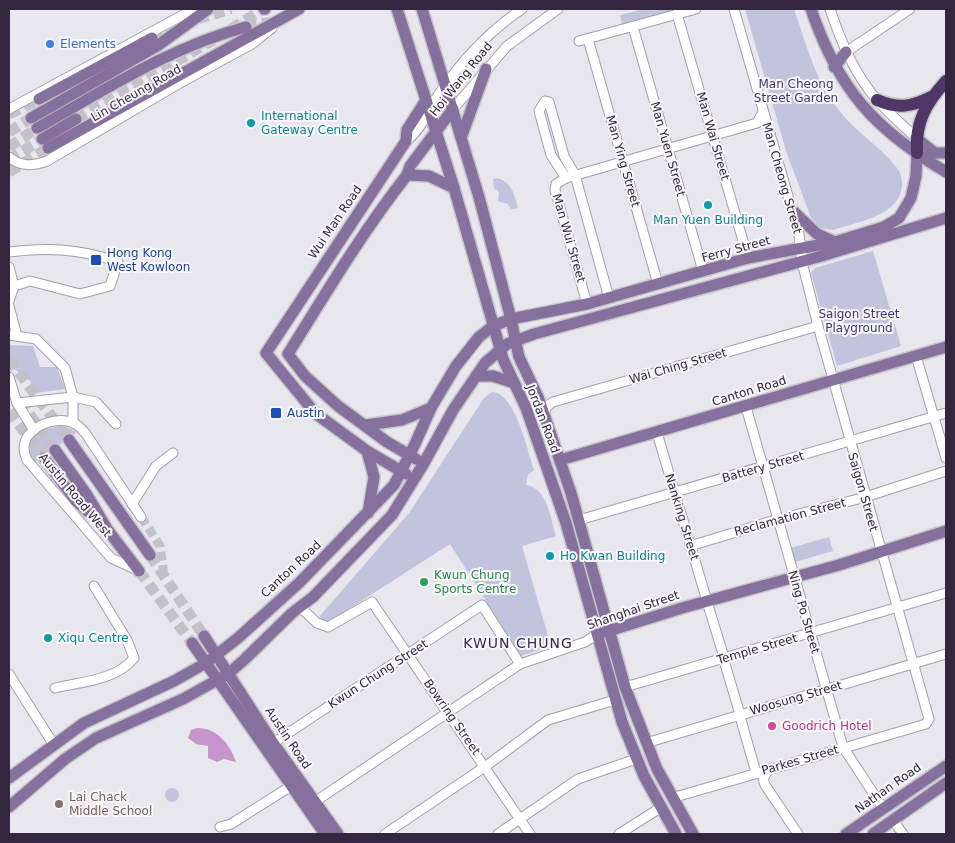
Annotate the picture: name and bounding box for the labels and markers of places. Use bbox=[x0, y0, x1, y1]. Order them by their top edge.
place label: Elements bbox=[60, 37, 116, 51]
marker: Elements bbox=[44, 38, 56, 50]
place label: International Gateway Centre bbox=[261, 109, 358, 137]
marker: International Gateway Centre bbox=[245, 117, 257, 129]
marker: Man Yuen Building bbox=[702, 199, 714, 211]
place label: Man Yuen Building bbox=[653, 213, 763, 227]
place label: Hong Kong West Kowloon bbox=[107, 246, 190, 274]
marker: Hong Kong West Kowloon bbox=[89, 253, 103, 267]
marker: Austin bbox=[269, 406, 283, 420]
place label: Austin bbox=[287, 406, 325, 420]
place label: Ho Kwan Building bbox=[560, 549, 665, 563]
marker: Ho Kwan Building bbox=[544, 550, 556, 562]
place label: Kwun Chung Sports Centre bbox=[434, 568, 516, 596]
marker: Kwun Chung Sports Centre bbox=[418, 576, 430, 588]
place label: Xiqu Centre bbox=[58, 631, 129, 645]
marker: Xiqu Centre bbox=[42, 632, 54, 644]
place label: Goodrich Hotel bbox=[782, 719, 872, 733]
marker: Goodrich Hotel bbox=[766, 720, 778, 732]
place label: Lai Chack Middle School bbox=[69, 790, 152, 818]
marker: Lai Chack Middle School bbox=[53, 798, 65, 810]

